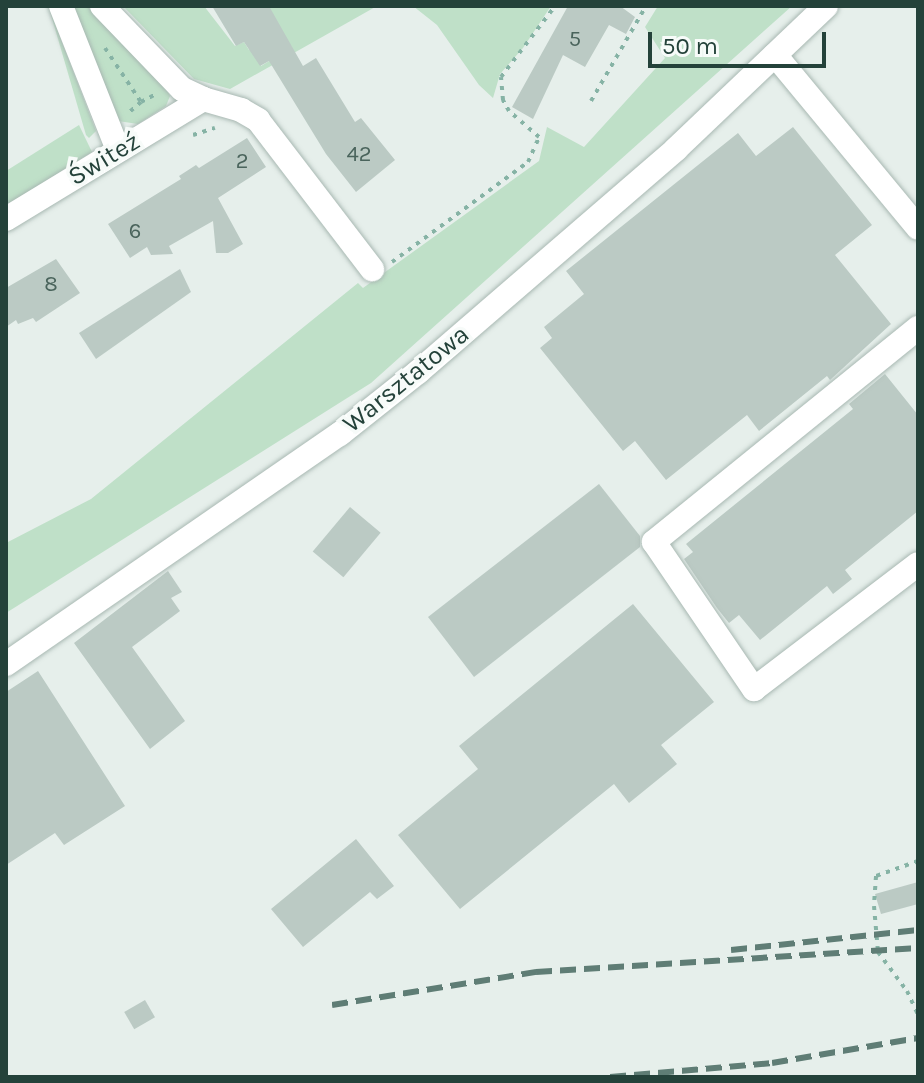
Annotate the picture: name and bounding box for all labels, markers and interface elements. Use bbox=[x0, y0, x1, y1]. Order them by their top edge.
scale bar bbox=[652, 16, 830, 66]
house number: 5 bbox=[569, 27, 581, 53]
text: 50 m bbox=[662, 32, 718, 60]
street label: Świteź bbox=[63, 126, 145, 192]
house number: 42 bbox=[346, 142, 372, 168]
house number: 2 bbox=[236, 149, 248, 175]
house number: 6 bbox=[129, 219, 141, 245]
house number: 8 bbox=[44, 272, 58, 298]
street label: Warsztatowa bbox=[337, 319, 475, 439]

